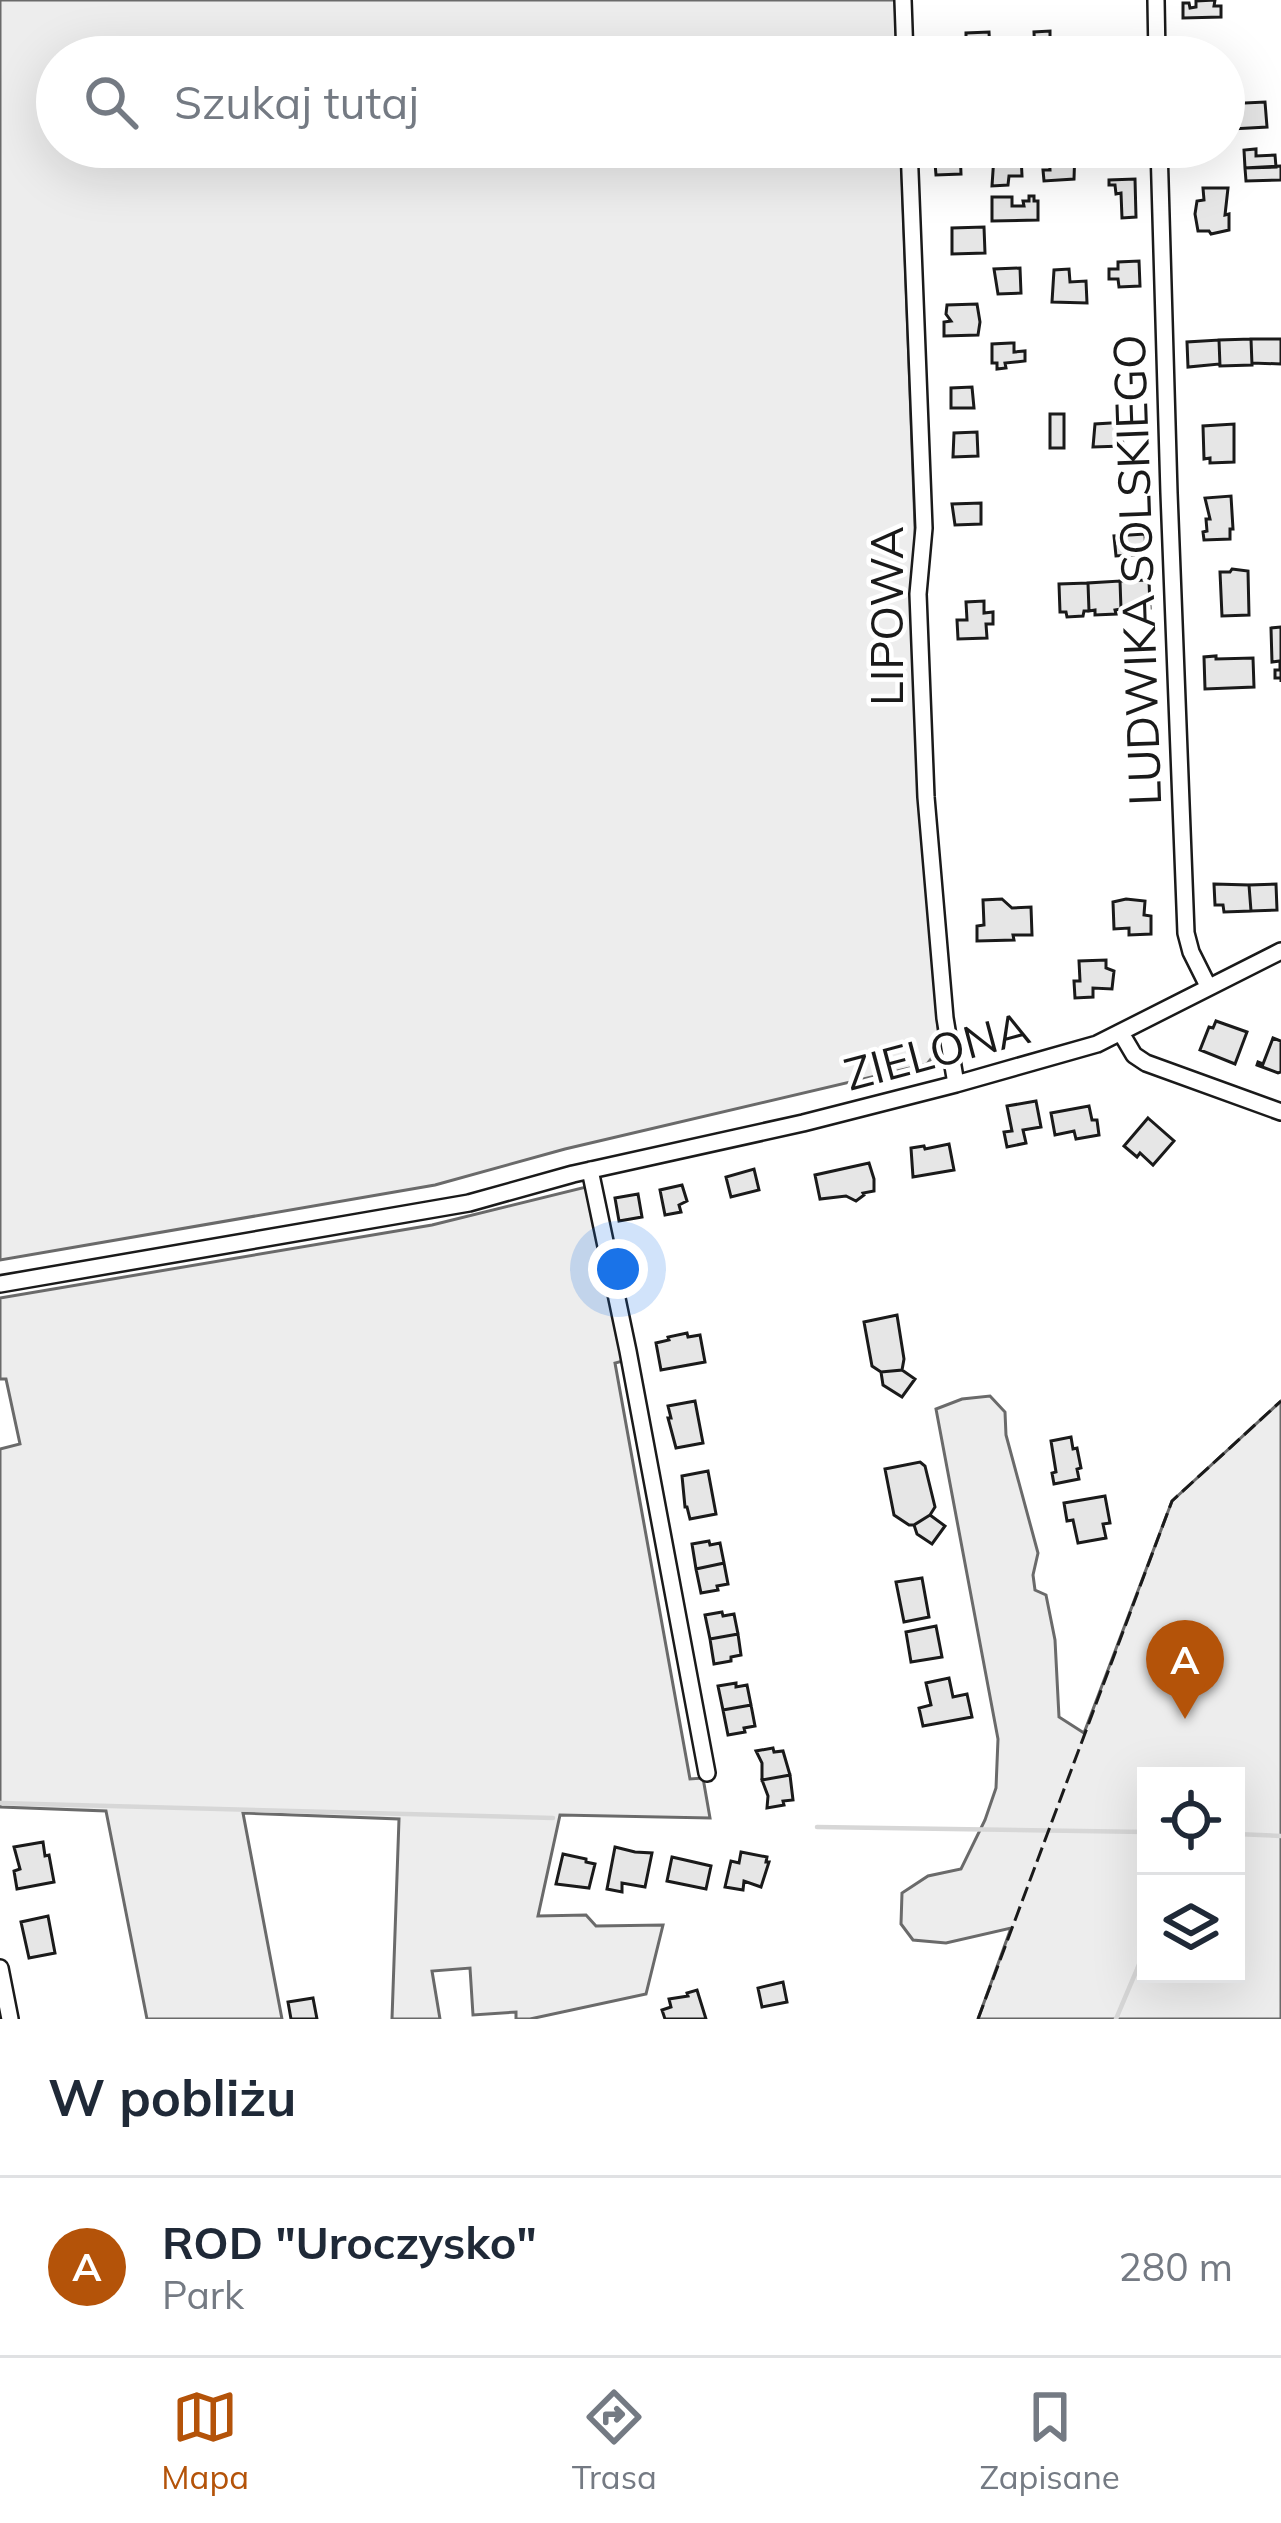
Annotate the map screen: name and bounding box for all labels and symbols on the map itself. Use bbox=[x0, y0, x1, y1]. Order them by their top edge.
street label: LUDWIKA SOLSKIEGO bbox=[1100, 333, 1172, 807]
street label: LIPOWA bbox=[858, 526, 914, 706]
street label: ZIELONA bbox=[838, 998, 1035, 1102]
your location bbox=[588, 1239, 648, 1299]
pin: A bbox=[1146, 1620, 1224, 1719]

